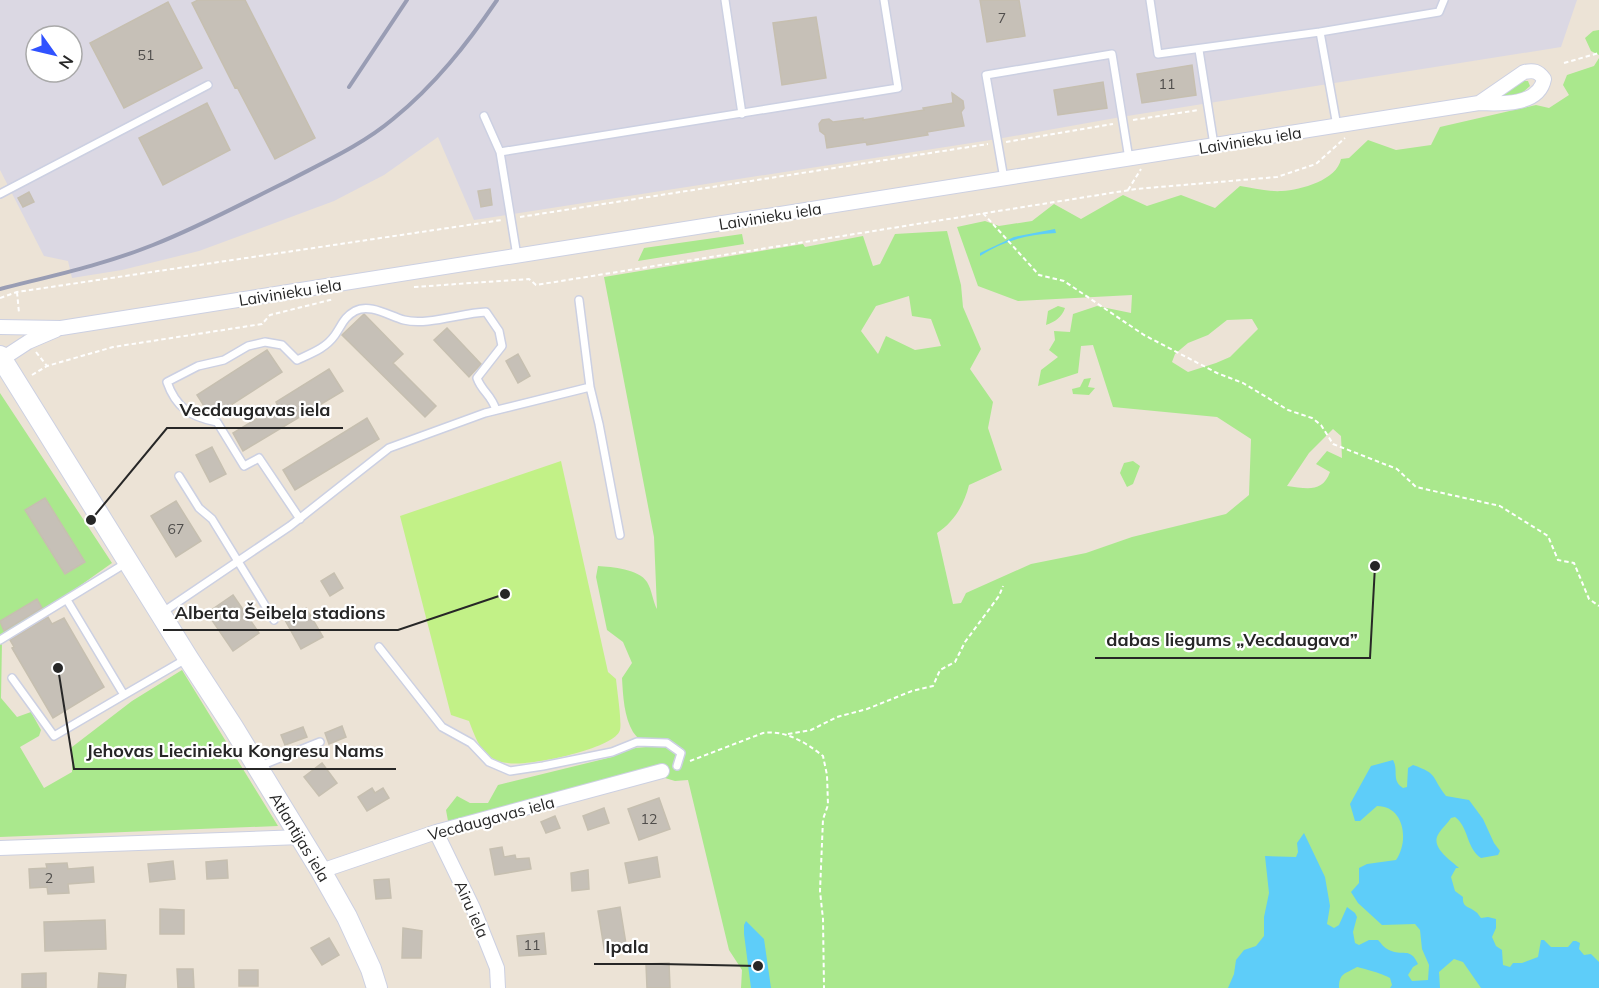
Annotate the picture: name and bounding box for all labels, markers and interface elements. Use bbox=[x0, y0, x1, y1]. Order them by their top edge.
house number: 7 bbox=[998, 9, 1006, 27]
north arrow bbox=[24, 24, 84, 84]
house number: 51 bbox=[138, 46, 154, 64]
text: N bbox=[55, 52, 78, 73]
house number: 11 bbox=[1159, 75, 1175, 93]
street label: Laivinieku iela bbox=[1197, 122, 1303, 158]
street label: Laivinieku iela bbox=[717, 198, 823, 234]
street label: Laivinieku iela bbox=[237, 274, 343, 310]
callout: Vecdaugavas iela bbox=[167, 392, 343, 428]
text: Vecdaugavas iela bbox=[178, 398, 331, 421]
house number: 67 bbox=[168, 520, 184, 538]
callout: Alberta Šeibeļa stadions bbox=[163, 594, 398, 630]
text: Alberta Šeibeļa stadions bbox=[175, 601, 386, 624]
callout: dabas liegums „Vecdaugava” bbox=[1095, 622, 1370, 658]
text: dabas liegums „Vecdaugava” bbox=[1106, 628, 1358, 651]
callout: Jehovas Liecinieku Kongresu Nams bbox=[74, 733, 396, 769]
text: Jehovas Liecinieku Kongresu Nams bbox=[86, 739, 384, 762]
street label: Atlantijas iela bbox=[265, 789, 335, 885]
street label: Vecdaugavas iela bbox=[425, 791, 557, 845]
house number: 12 bbox=[641, 810, 657, 828]
house number: 2 bbox=[45, 869, 53, 887]
street label: Airu iela bbox=[451, 877, 493, 941]
callout: Ipala bbox=[594, 928, 661, 964]
text: Ipala bbox=[605, 935, 649, 958]
house number: 11 bbox=[524, 936, 540, 954]

